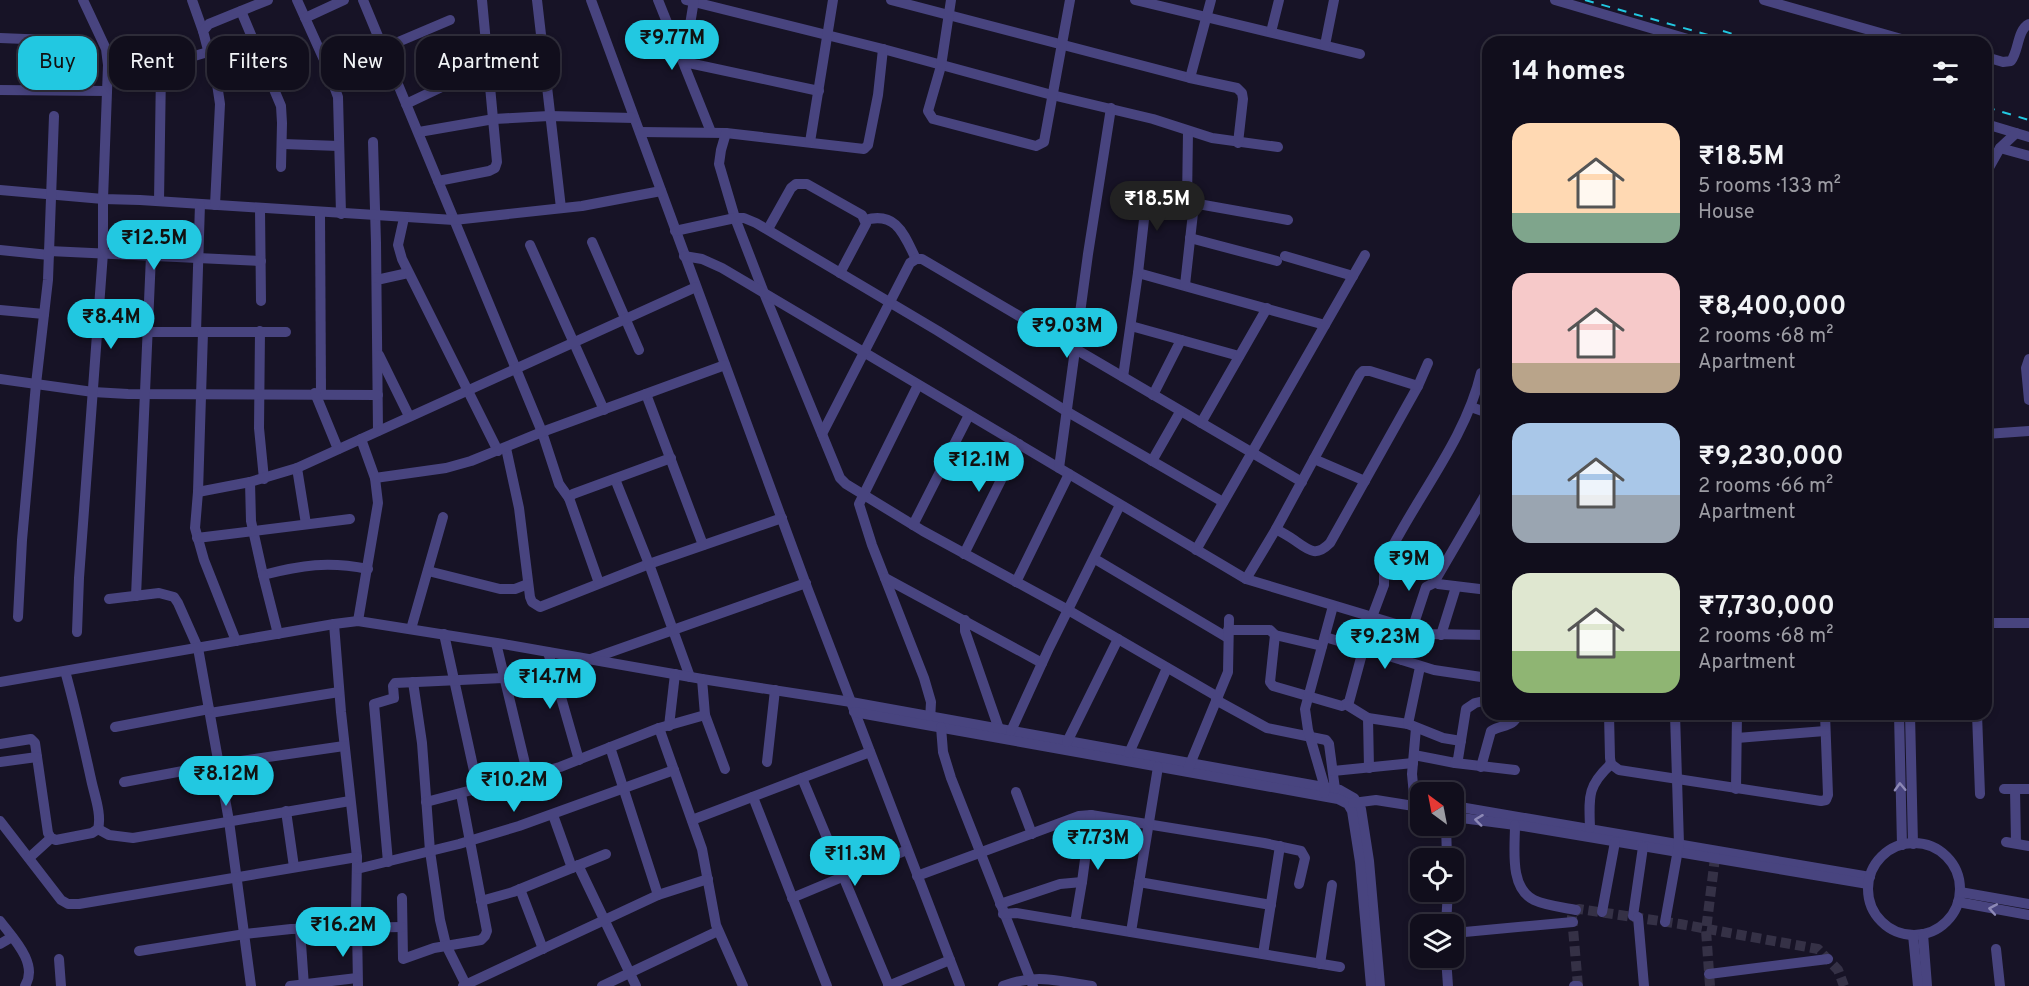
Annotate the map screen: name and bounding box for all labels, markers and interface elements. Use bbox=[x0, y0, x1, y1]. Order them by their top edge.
pin: ₹9.77M bbox=[623, 20, 721, 71]
text: ₹9.77M bbox=[639, 26, 705, 52]
chip: Buy bbox=[18, 36, 97, 90]
chip: Rent bbox=[109, 36, 195, 90]
chip: Filters bbox=[207, 36, 309, 90]
chip: New bbox=[321, 36, 404, 90]
chip: Apartment bbox=[416, 36, 560, 90]
text: 14 homes bbox=[1512, 56, 1626, 89]
icon: filters bbox=[1929, 56, 1962, 89]
text: ₹18.5M bbox=[1698, 141, 1785, 174]
icon: home bbox=[1560, 147, 1632, 219]
text: 5 rooms · 133 m² bbox=[1698, 174, 1841, 200]
pin: ₹18.5M bbox=[1108, 181, 1206, 232]
text: ₹18.5M bbox=[1124, 187, 1190, 213]
text: House bbox=[1698, 200, 1754, 226]
pin: ₹12.5M bbox=[105, 220, 203, 271]
text: ₹12.5M bbox=[121, 226, 187, 252]
text: ₹8,400,000 bbox=[1698, 291, 1846, 324]
icon: home bbox=[1560, 297, 1632, 369]
pin: ₹8.4M bbox=[69, 299, 153, 350]
text: ₹8.4M bbox=[81, 305, 141, 331]
pin: ₹9.03M bbox=[1018, 308, 1116, 359]
text: ₹9.03M bbox=[1031, 314, 1103, 340]
text: 2 rooms · 68 m² bbox=[1698, 324, 1834, 350]
text: Apartment bbox=[1698, 350, 1796, 376]
text: ₹9,230,000 bbox=[1698, 441, 1844, 474]
pin: ₹12.1M bbox=[930, 442, 1028, 493]
icon: home bbox=[1560, 447, 1632, 519]
text: ₹12.1M bbox=[948, 448, 1010, 474]
text: 2 rooms · 66 m² bbox=[1698, 474, 1833, 500]
text: Apartment bbox=[1698, 500, 1796, 526]
pin: ₹9M bbox=[1380, 541, 1438, 592]
text: ₹9M bbox=[1388, 547, 1430, 573]
text: ₹7,730,000 bbox=[1698, 591, 1835, 624]
icon: home bbox=[1560, 597, 1632, 669]
pin: ₹9.23M bbox=[1336, 619, 1434, 670]
text: 2 rooms · 68 m² bbox=[1698, 624, 1834, 650]
text: ₹9.23M bbox=[1350, 625, 1420, 651]
text: Apartment bbox=[1698, 650, 1796, 676]
pin: ₹14.7M bbox=[501, 659, 599, 710]
text: ₹14.7M bbox=[518, 665, 582, 691]
pin: ₹8.12M bbox=[177, 756, 275, 807]
text: ₹8.12M bbox=[193, 762, 259, 788]
pin: ₹10.2M bbox=[465, 762, 563, 813]
text: ₹10.2M bbox=[480, 768, 548, 794]
north arrow bbox=[1410, 782, 1464, 836]
map controls bbox=[1410, 782, 1464, 968]
one-way arrow bbox=[1894, 782, 1907, 791]
one-way arrow bbox=[1475, 815, 1484, 827]
pin: ₹7.73M bbox=[1049, 820, 1147, 871]
text: ₹7.73M bbox=[1066, 826, 1130, 852]
pin: ₹11.3M bbox=[806, 836, 904, 887]
text: ₹11.3M bbox=[824, 842, 886, 868]
button: locate bbox=[1410, 848, 1464, 902]
one-way arrow bbox=[1989, 903, 1998, 915]
pin: ₹16.2M bbox=[294, 907, 392, 958]
text: ₹16.2M bbox=[310, 913, 376, 939]
button: layers bbox=[1410, 914, 1464, 968]

